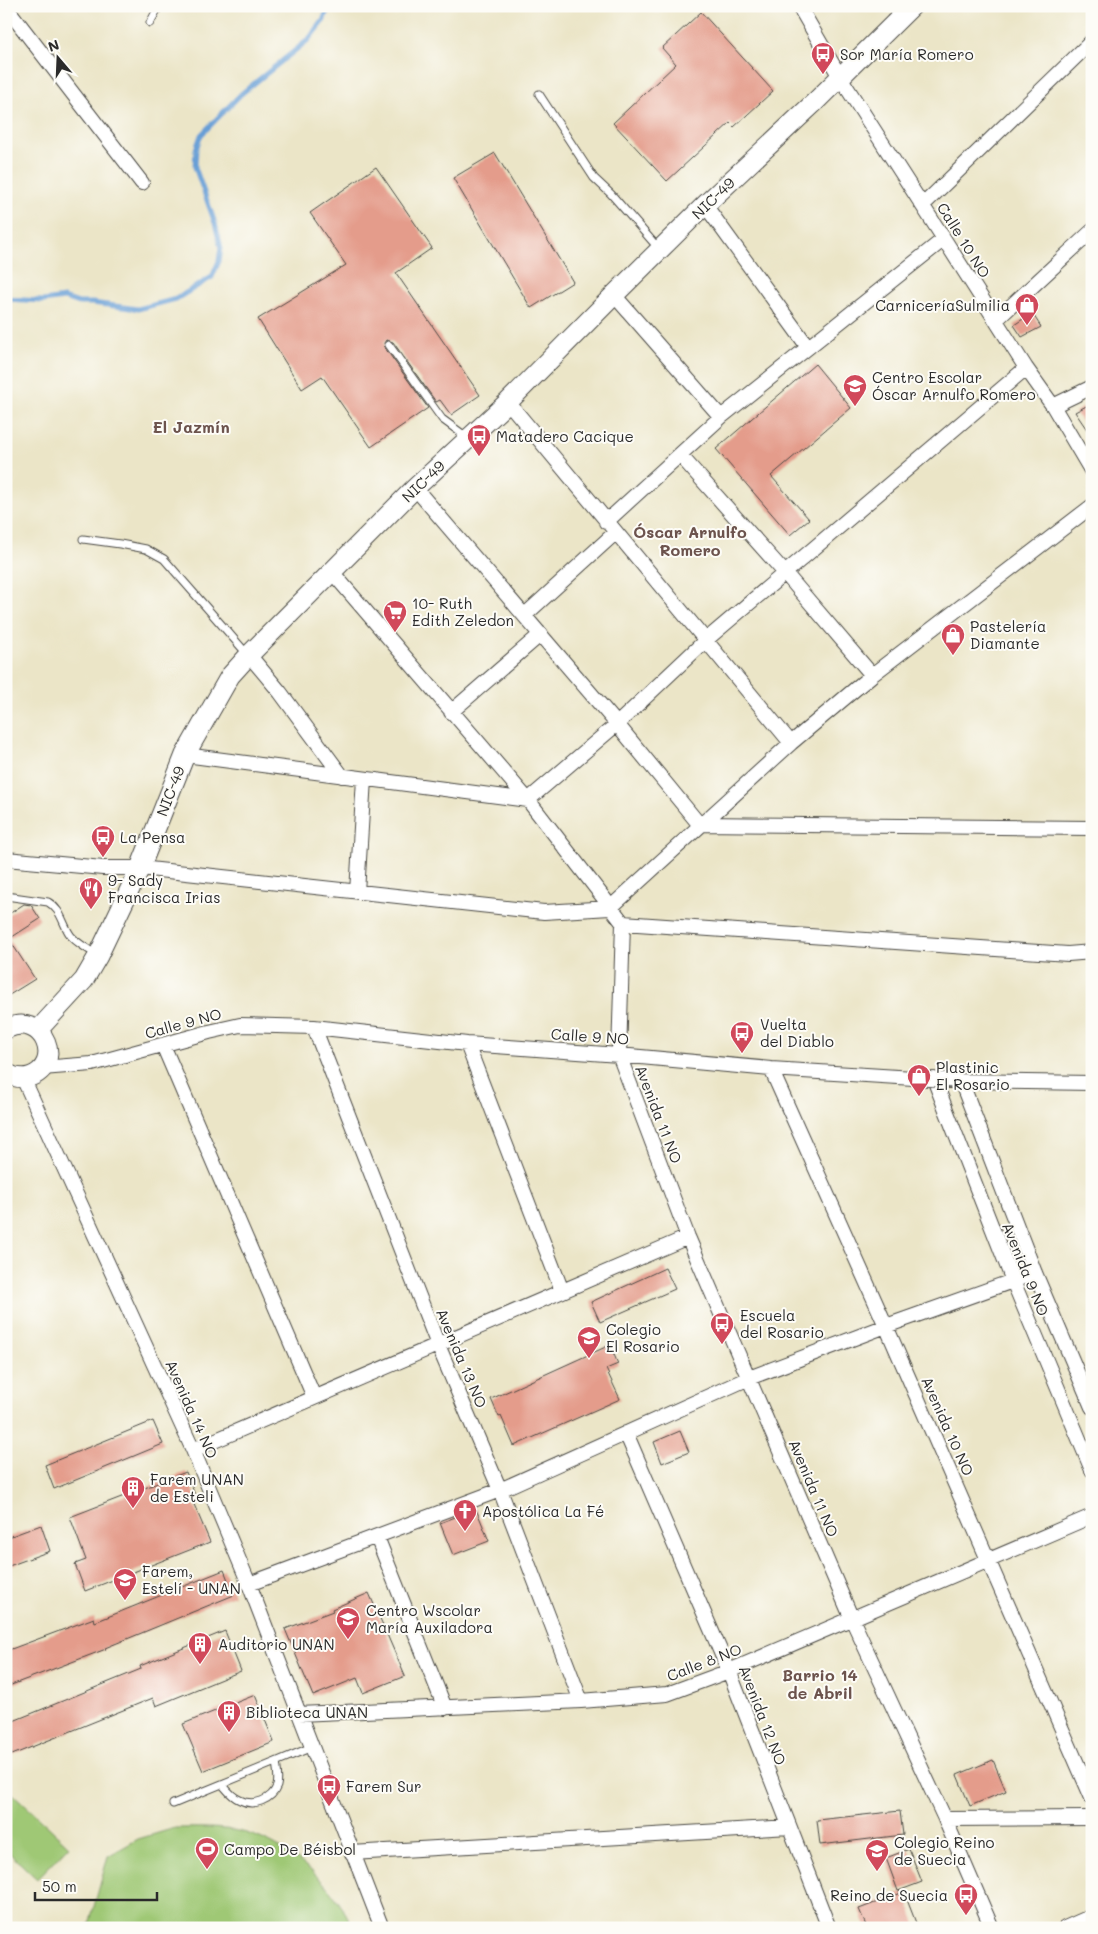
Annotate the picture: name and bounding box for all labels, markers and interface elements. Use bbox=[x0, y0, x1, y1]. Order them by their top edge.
north arrow bbox=[32, 32, 82, 82]
text: N bbox=[45, 35, 62, 56]
bus stop icon: Sor María Romero bbox=[810, 41, 836, 75]
place label: Sor María Romero bbox=[840, 44, 974, 64]
street label: NIC-49 bbox=[687, 173, 739, 223]
street label: Calle 10 NO bbox=[933, 198, 995, 282]
shop icon: CarniceríaSulmilia bbox=[1014, 292, 1040, 326]
place label: CarniceríaSulmilia bbox=[875, 295, 1010, 315]
place label: Centro Escolar Óscar Arnulfo Romero bbox=[872, 367, 1036, 404]
school or university icon: Centro Escolar Óscar Arnulfo Romero bbox=[842, 373, 868, 407]
district label: El Jazmín bbox=[152, 416, 230, 437]
bus stop icon: Matadero Cacique bbox=[466, 423, 492, 457]
place label: Matadero Cacique bbox=[496, 426, 634, 446]
street label: NIC-49 bbox=[397, 456, 449, 506]
district label: Óscar Arnulfo Romero bbox=[633, 521, 747, 560]
place label: 10- Ruth Edith Zeledon bbox=[412, 593, 514, 630]
supermarket icon: 10- Ruth Edith Zeledon bbox=[382, 599, 408, 633]
place label: Pastelería Diamante bbox=[970, 616, 1046, 653]
shop icon: Pastelería Diamante bbox=[940, 622, 966, 656]
street label: NIC-49 bbox=[151, 763, 189, 819]
bus stop icon: La Pensa bbox=[90, 824, 116, 858]
place label: La Pensa bbox=[120, 827, 185, 847]
place label: 9- Sady Francisca Irias bbox=[108, 870, 221, 907]
restaurant icon: 9- Sady Francisca Irias bbox=[78, 876, 104, 910]
street label: Calle 9 NO bbox=[143, 1003, 224, 1043]
place label: Vuelta del Diablo bbox=[760, 1014, 834, 1051]
bus stop icon: Vuelta del Diablo bbox=[729, 1020, 755, 1054]
street label: Calle 9 NO bbox=[550, 1023, 630, 1049]
place label: Plastinic El Rosario bbox=[936, 1057, 1009, 1094]
street label: Avenida 11 NO bbox=[631, 1062, 687, 1166]
shop icon: Plastinic El Rosario bbox=[906, 1063, 932, 1097]
street label: Avenida 9 NO bbox=[998, 1219, 1054, 1319]
street label: Avenida 13 NO bbox=[432, 1305, 492, 1411]
place label: Escuela del Rosario bbox=[740, 1305, 824, 1342]
bus stop icon: Escuela del Rosario bbox=[709, 1311, 735, 1345]
place label: Colegio El Rosario bbox=[606, 1319, 679, 1356]
school or university icon: Colegio El Rosario bbox=[576, 1325, 602, 1359]
street label: Avenida 14 NO bbox=[161, 1357, 223, 1462]
street label: Avenida 10 NO bbox=[917, 1373, 979, 1479]
street label: Avenida 11 NO bbox=[785, 1436, 844, 1540]
place label: Farem UNAN de Esteli bbox=[150, 1469, 244, 1506]
building icon: Farem UNAN de Esteli bbox=[120, 1475, 146, 1509]
church icon: Apostólica La Fé bbox=[452, 1498, 478, 1532]
place label: Apostólica La Fé bbox=[482, 1501, 604, 1521]
place label: Farem, Estelí - UNAN bbox=[142, 1561, 241, 1598]
school or university icon: Farem, Estelí - UNAN bbox=[112, 1567, 138, 1601]
place label: Centro Wscolar María Auxiladora bbox=[366, 1600, 493, 1637]
school or university icon: Centro Wscolar María Auxiladora bbox=[335, 1606, 361, 1640]
building icon: Auditorio UNAN bbox=[187, 1631, 213, 1665]
place label: Auditorio UNAN bbox=[218, 1634, 335, 1654]
street label: Calle 8 NO bbox=[664, 1639, 744, 1685]
street label: Avenida 12 NO bbox=[735, 1662, 791, 1768]
district label: Barrio 14 de Abril bbox=[782, 1664, 858, 1703]
building icon: Biblioteca UNAN bbox=[216, 1699, 242, 1733]
place label: Biblioteca UNAN bbox=[246, 1702, 368, 1722]
bus stop icon: Farem Sur bbox=[316, 1773, 342, 1807]
place label: Farem Sur bbox=[346, 1776, 421, 1796]
place label: Colegio Reino de Suecia bbox=[894, 1832, 994, 1869]
sports icon: Campo De Béisbol bbox=[194, 1836, 220, 1870]
school or university icon: Colegio Reino de Suecia bbox=[864, 1838, 890, 1872]
place label: Campo De Béisbol bbox=[224, 1839, 356, 1859]
scale bar bbox=[35, 1869, 158, 1901]
text: 50 m bbox=[42, 1876, 77, 1896]
bus stop icon: Reino de Suecia bbox=[953, 1882, 979, 1916]
place label: Reino de Suecia bbox=[830, 1885, 948, 1905]

